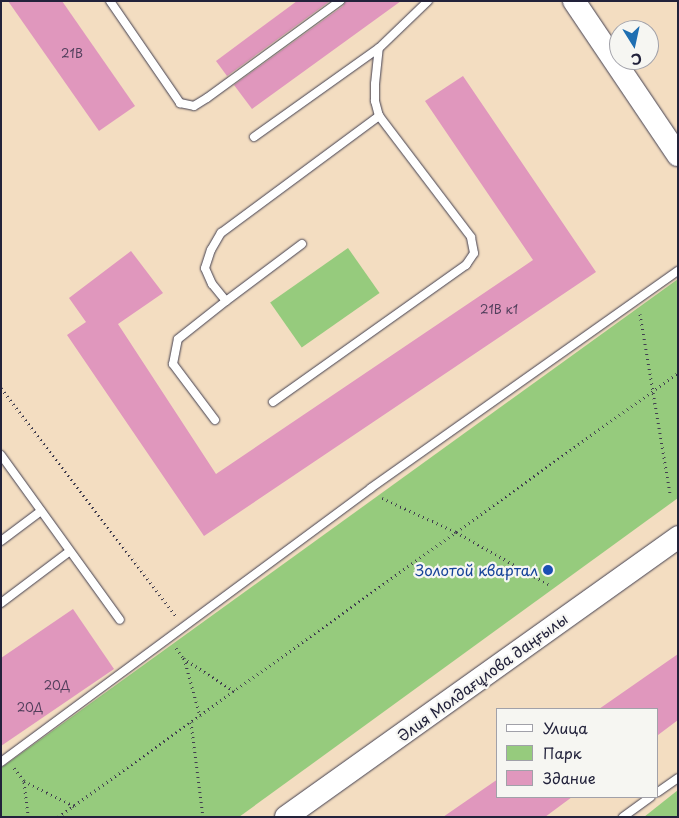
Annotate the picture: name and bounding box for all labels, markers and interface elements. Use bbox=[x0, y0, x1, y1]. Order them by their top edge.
north arrow bbox=[609, 20, 659, 70]
house number: 21В bbox=[61, 47, 83, 61]
text: С bbox=[630, 48, 644, 71]
house number: 21В к1 bbox=[480, 303, 518, 317]
place label: Золотой квартал bbox=[415, 561, 538, 579]
marker: Золотой квартал bbox=[542, 564, 554, 576]
street label: Әлия Молдағұлова даңғылы bbox=[393, 609, 571, 745]
house number: 20Д bbox=[44, 679, 70, 693]
house number: 20Д bbox=[17, 701, 43, 715]
legend bbox=[497, 708, 659, 798]
text: Улица bbox=[543, 716, 588, 739]
text: Парк bbox=[543, 741, 582, 764]
text: Здание bbox=[543, 766, 596, 789]

